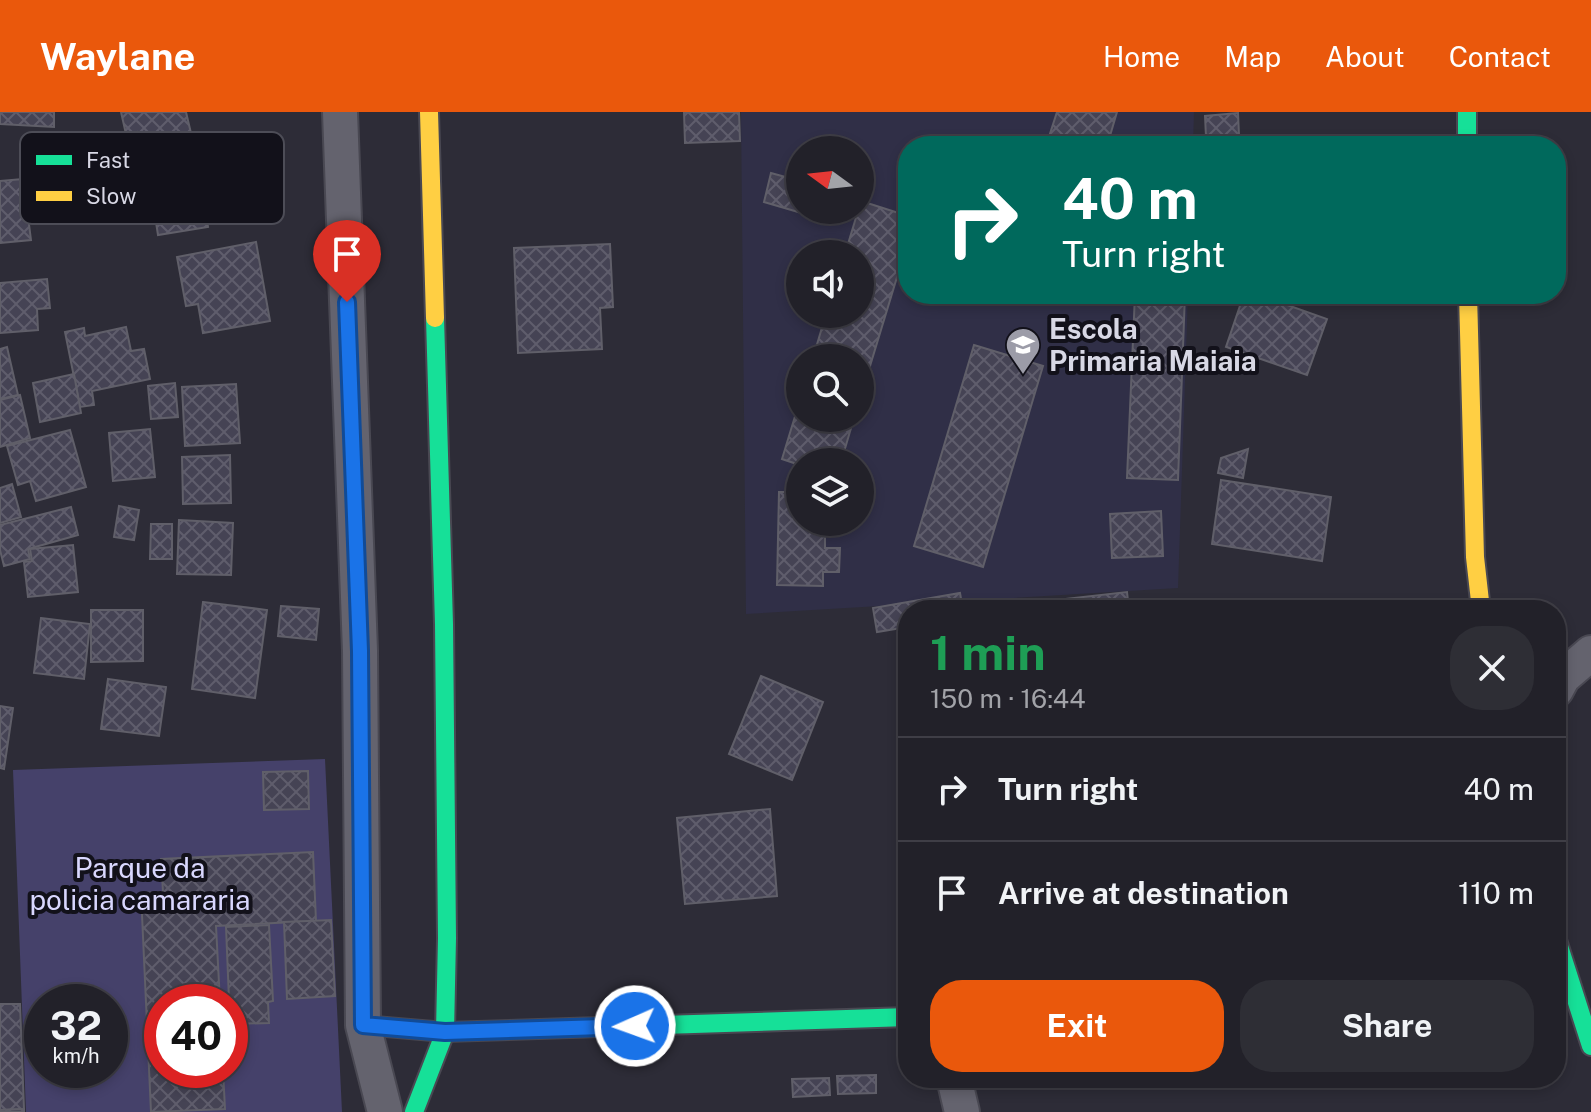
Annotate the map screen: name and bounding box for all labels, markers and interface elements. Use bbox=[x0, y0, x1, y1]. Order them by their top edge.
text: Waylane bbox=[40, 34, 195, 79]
text: Home bbox=[1103, 40, 1180, 73]
text: Map bbox=[1224, 40, 1281, 73]
text: About bbox=[1325, 40, 1405, 73]
text: Contact bbox=[1449, 40, 1551, 73]
legend bbox=[20, 132, 284, 224]
north arrow bbox=[786, 136, 874, 224]
map controls bbox=[786, 136, 874, 536]
text: Fast bbox=[86, 147, 130, 173]
text: 40 m bbox=[1062, 166, 1198, 232]
icon: right bbox=[930, 168, 1034, 272]
text: Slow bbox=[86, 183, 136, 209]
pin bbox=[313, 220, 381, 302]
icon: arrive bbox=[325, 232, 369, 276]
text: Turn right bbox=[1062, 233, 1225, 275]
button: sound bbox=[786, 240, 874, 328]
place label: Escola Primaria Maiaia bbox=[1049, 312, 1257, 377]
school or university icon: Escola Primaria Maiaia bbox=[1004, 326, 1042, 376]
button: search bbox=[786, 344, 874, 432]
button: layers bbox=[786, 448, 874, 536]
text: 1 min bbox=[930, 624, 1046, 681]
button: close bbox=[1450, 626, 1534, 710]
text: 150 m · 16:44 bbox=[930, 683, 1086, 714]
icon: right bbox=[930, 767, 974, 811]
text: Turn right bbox=[998, 771, 1138, 807]
text: 40 m bbox=[1464, 771, 1534, 807]
park label: Parque da policia camararia bbox=[29, 851, 251, 916]
icon: arrive bbox=[930, 871, 974, 915]
text: Arrive at destination bbox=[998, 875, 1289, 911]
text: 110 m bbox=[1458, 875, 1534, 911]
button: Exit bbox=[930, 980, 1224, 1072]
button: Share bbox=[1240, 980, 1534, 1072]
speed limit sign: 40 bbox=[144, 984, 248, 1088]
position arrow bbox=[593, 984, 677, 1068]
text: 32 bbox=[50, 1002, 102, 1049]
text: km/h bbox=[52, 1044, 100, 1068]

